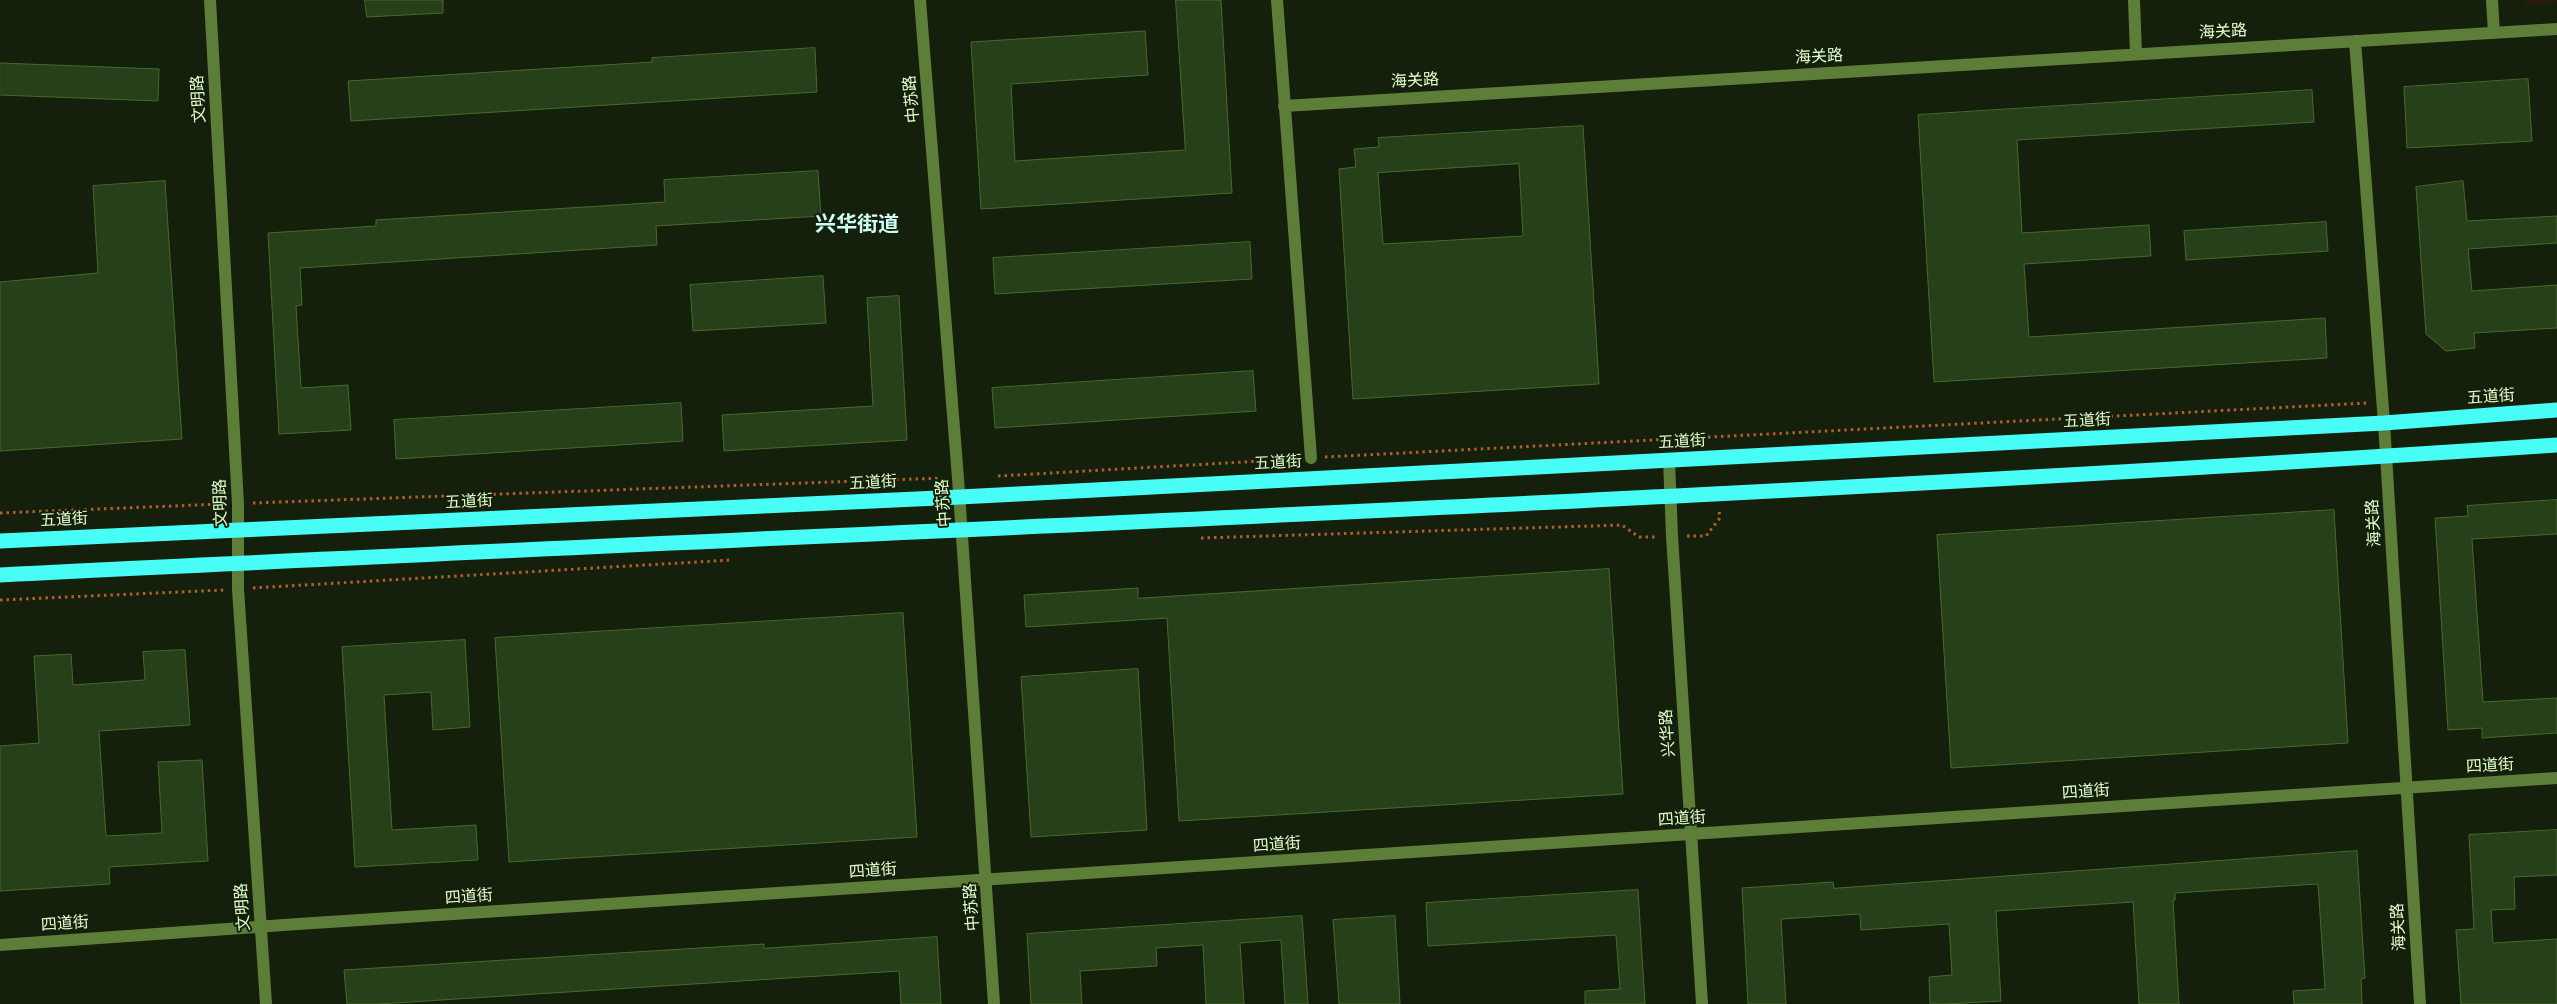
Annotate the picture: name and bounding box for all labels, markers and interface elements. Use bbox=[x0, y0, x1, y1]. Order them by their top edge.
street label: 海关路 bbox=[2199, 21, 2247, 43]
street label: 海关路 bbox=[1795, 46, 1843, 68]
street label: 海关路 bbox=[1391, 70, 1439, 92]
street label: 中苏路 bbox=[900, 74, 924, 124]
street label: 文明路 bbox=[188, 75, 210, 123]
district label: 兴华街道 bbox=[815, 212, 899, 238]
street label: 五道街 bbox=[2466, 386, 2516, 408]
street label: 五道街 bbox=[2063, 410, 2111, 432]
street label: 五道街 bbox=[1658, 431, 1706, 453]
street label: 五道街 bbox=[1254, 452, 1302, 474]
street label: 五道街 bbox=[849, 472, 897, 494]
street label: 中苏路 bbox=[933, 478, 955, 528]
street label: 文明路 bbox=[211, 479, 231, 527]
street label: 五道街 bbox=[445, 491, 493, 513]
street label: 海关路 bbox=[2363, 499, 2385, 547]
street label: 五道街 bbox=[40, 509, 88, 531]
street label: 兴华路 bbox=[1657, 708, 1679, 758]
street label: 四道街 bbox=[2466, 755, 2514, 777]
street label: 四道街 bbox=[2061, 781, 2111, 803]
street label: 四道街 bbox=[1657, 808, 1707, 830]
street label: 四道街 bbox=[1252, 834, 1302, 856]
street label: 四道街 bbox=[848, 860, 898, 882]
street label: 文明路 bbox=[232, 882, 254, 932]
street label: 中苏路 bbox=[961, 882, 983, 932]
street label: 四道街 bbox=[444, 886, 494, 908]
street label: 海关路 bbox=[2388, 903, 2410, 951]
street label: 四道街 bbox=[40, 913, 90, 935]

